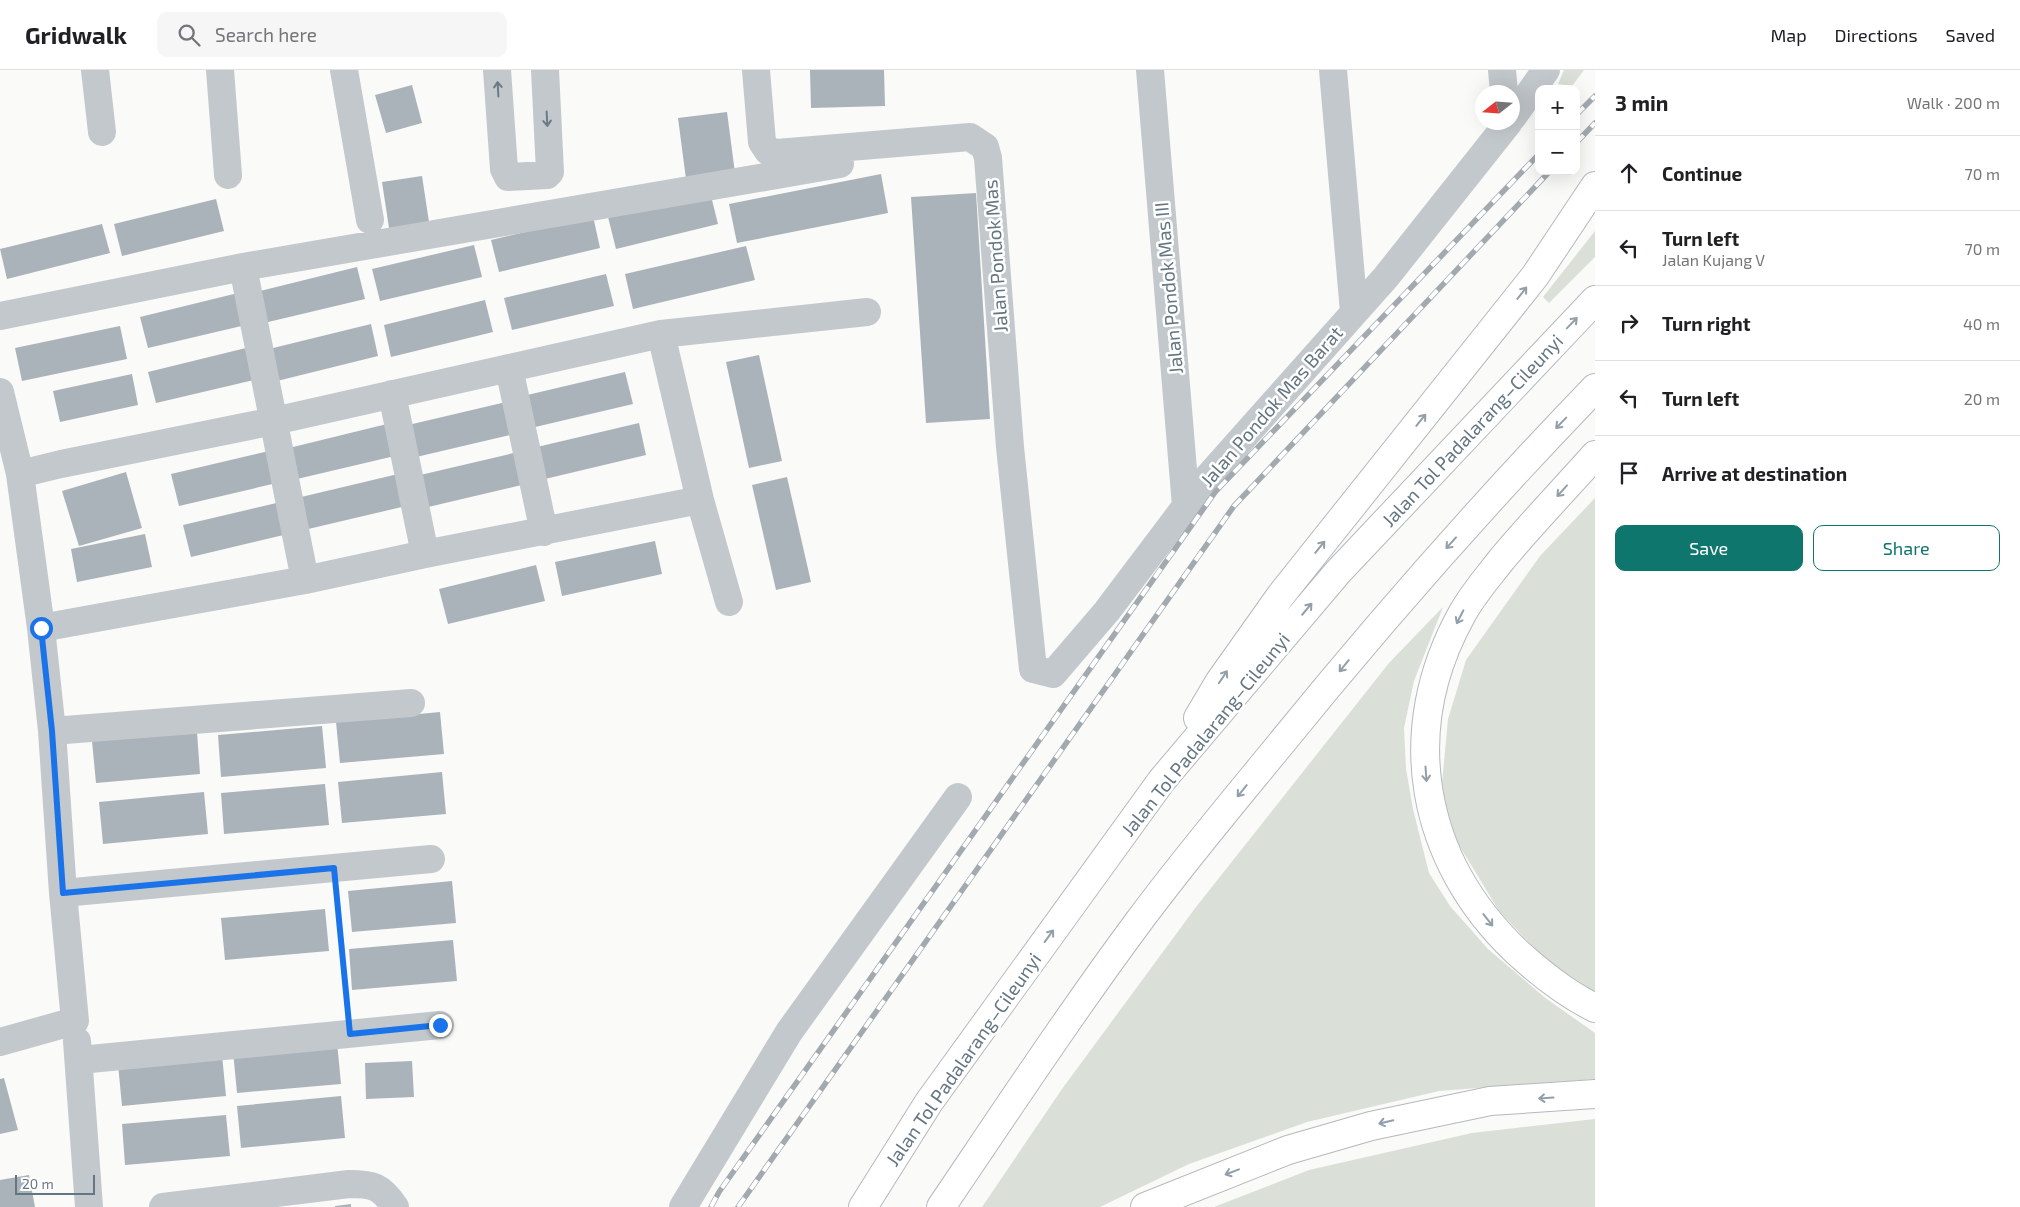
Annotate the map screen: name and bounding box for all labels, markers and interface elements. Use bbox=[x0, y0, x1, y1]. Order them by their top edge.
search box bbox=[157, 12, 507, 57]
text: Gridwalk bbox=[25, 20, 127, 49]
icon: search bbox=[175, 21, 203, 49]
text: Search here bbox=[215, 23, 317, 46]
text: Map bbox=[1770, 24, 1807, 46]
text: Directions bbox=[1835, 24, 1918, 46]
text: Saved bbox=[1946, 24, 1995, 46]
one-way arrow bbox=[494, 82, 503, 98]
north arrow bbox=[1475, 85, 1520, 130]
map controls bbox=[1535, 85, 1580, 175]
button: + bbox=[1535, 85, 1580, 130]
text: 3 min bbox=[1615, 90, 1668, 115]
text: Walk · 200 m bbox=[1907, 93, 2000, 112]
one-way arrow bbox=[543, 110, 552, 126]
button: − bbox=[1535, 130, 1580, 175]
icon: ahead bbox=[1615, 159, 1643, 187]
text: Continue bbox=[1662, 162, 1742, 185]
text: 70 m bbox=[1965, 164, 2000, 183]
street label: Jalan Pondok Mas bbox=[978, 179, 1012, 333]
street label: Jalan Pondok Mas III bbox=[1149, 201, 1187, 375]
text: Turn left bbox=[1662, 227, 1739, 250]
icon: left bbox=[1615, 234, 1643, 262]
text: 70 m bbox=[1965, 239, 2000, 258]
text: Jalan Kujang V bbox=[1662, 250, 1765, 269]
one-way arrow bbox=[1517, 286, 1527, 300]
icon: right bbox=[1615, 309, 1643, 337]
text: Turn right bbox=[1662, 312, 1750, 335]
text: 40 m bbox=[1963, 314, 2000, 333]
one-way arrow bbox=[1566, 317, 1578, 330]
street label: Jalan Pondok Mas Barat bbox=[1195, 321, 1347, 491]
street label: Jalan Tol Padalarang–Cileunyi bbox=[1377, 329, 1567, 531]
icon: left bbox=[1615, 384, 1643, 412]
text: Turn left bbox=[1662, 387, 1739, 410]
text: 20 m bbox=[1964, 389, 2000, 408]
one-way arrow bbox=[1416, 414, 1427, 427]
one-way arrow bbox=[1555, 417, 1567, 430]
icon: arrive bbox=[1615, 459, 1643, 487]
text: Arrive at destination bbox=[1662, 462, 1847, 485]
one-way arrow bbox=[1556, 485, 1568, 498]
button: Save bbox=[1615, 525, 1803, 571]
button: Share bbox=[1813, 525, 2000, 571]
one-way arrow bbox=[1445, 537, 1457, 550]
one-way arrow bbox=[1314, 541, 1325, 554]
one-way arrow bbox=[1301, 603, 1312, 616]
one-way arrow bbox=[1455, 610, 1465, 625]
route start bbox=[30, 617, 53, 640]
street label: Jalan Tol Padalarang–Cileunyi bbox=[1116, 628, 1294, 840]
one-way arrow bbox=[1339, 659, 1350, 672]
one-way arrow bbox=[1218, 671, 1228, 685]
one-way arrow bbox=[1422, 765, 1431, 781]
one-way arrow bbox=[1236, 785, 1247, 798]
one-way arrow bbox=[1483, 914, 1494, 927]
one-way arrow bbox=[1044, 929, 1054, 943]
street label: Jalan Tol Padalarang–Cileunyi bbox=[880, 948, 1046, 1170]
route end bbox=[429, 1014, 452, 1037]
one-way arrow bbox=[1539, 1093, 1555, 1102]
one-way arrow bbox=[1379, 1118, 1395, 1128]
one-way arrow bbox=[1224, 1168, 1240, 1177]
scale bar bbox=[15, 1172, 95, 1195]
text: 20 m bbox=[22, 1175, 54, 1192]

